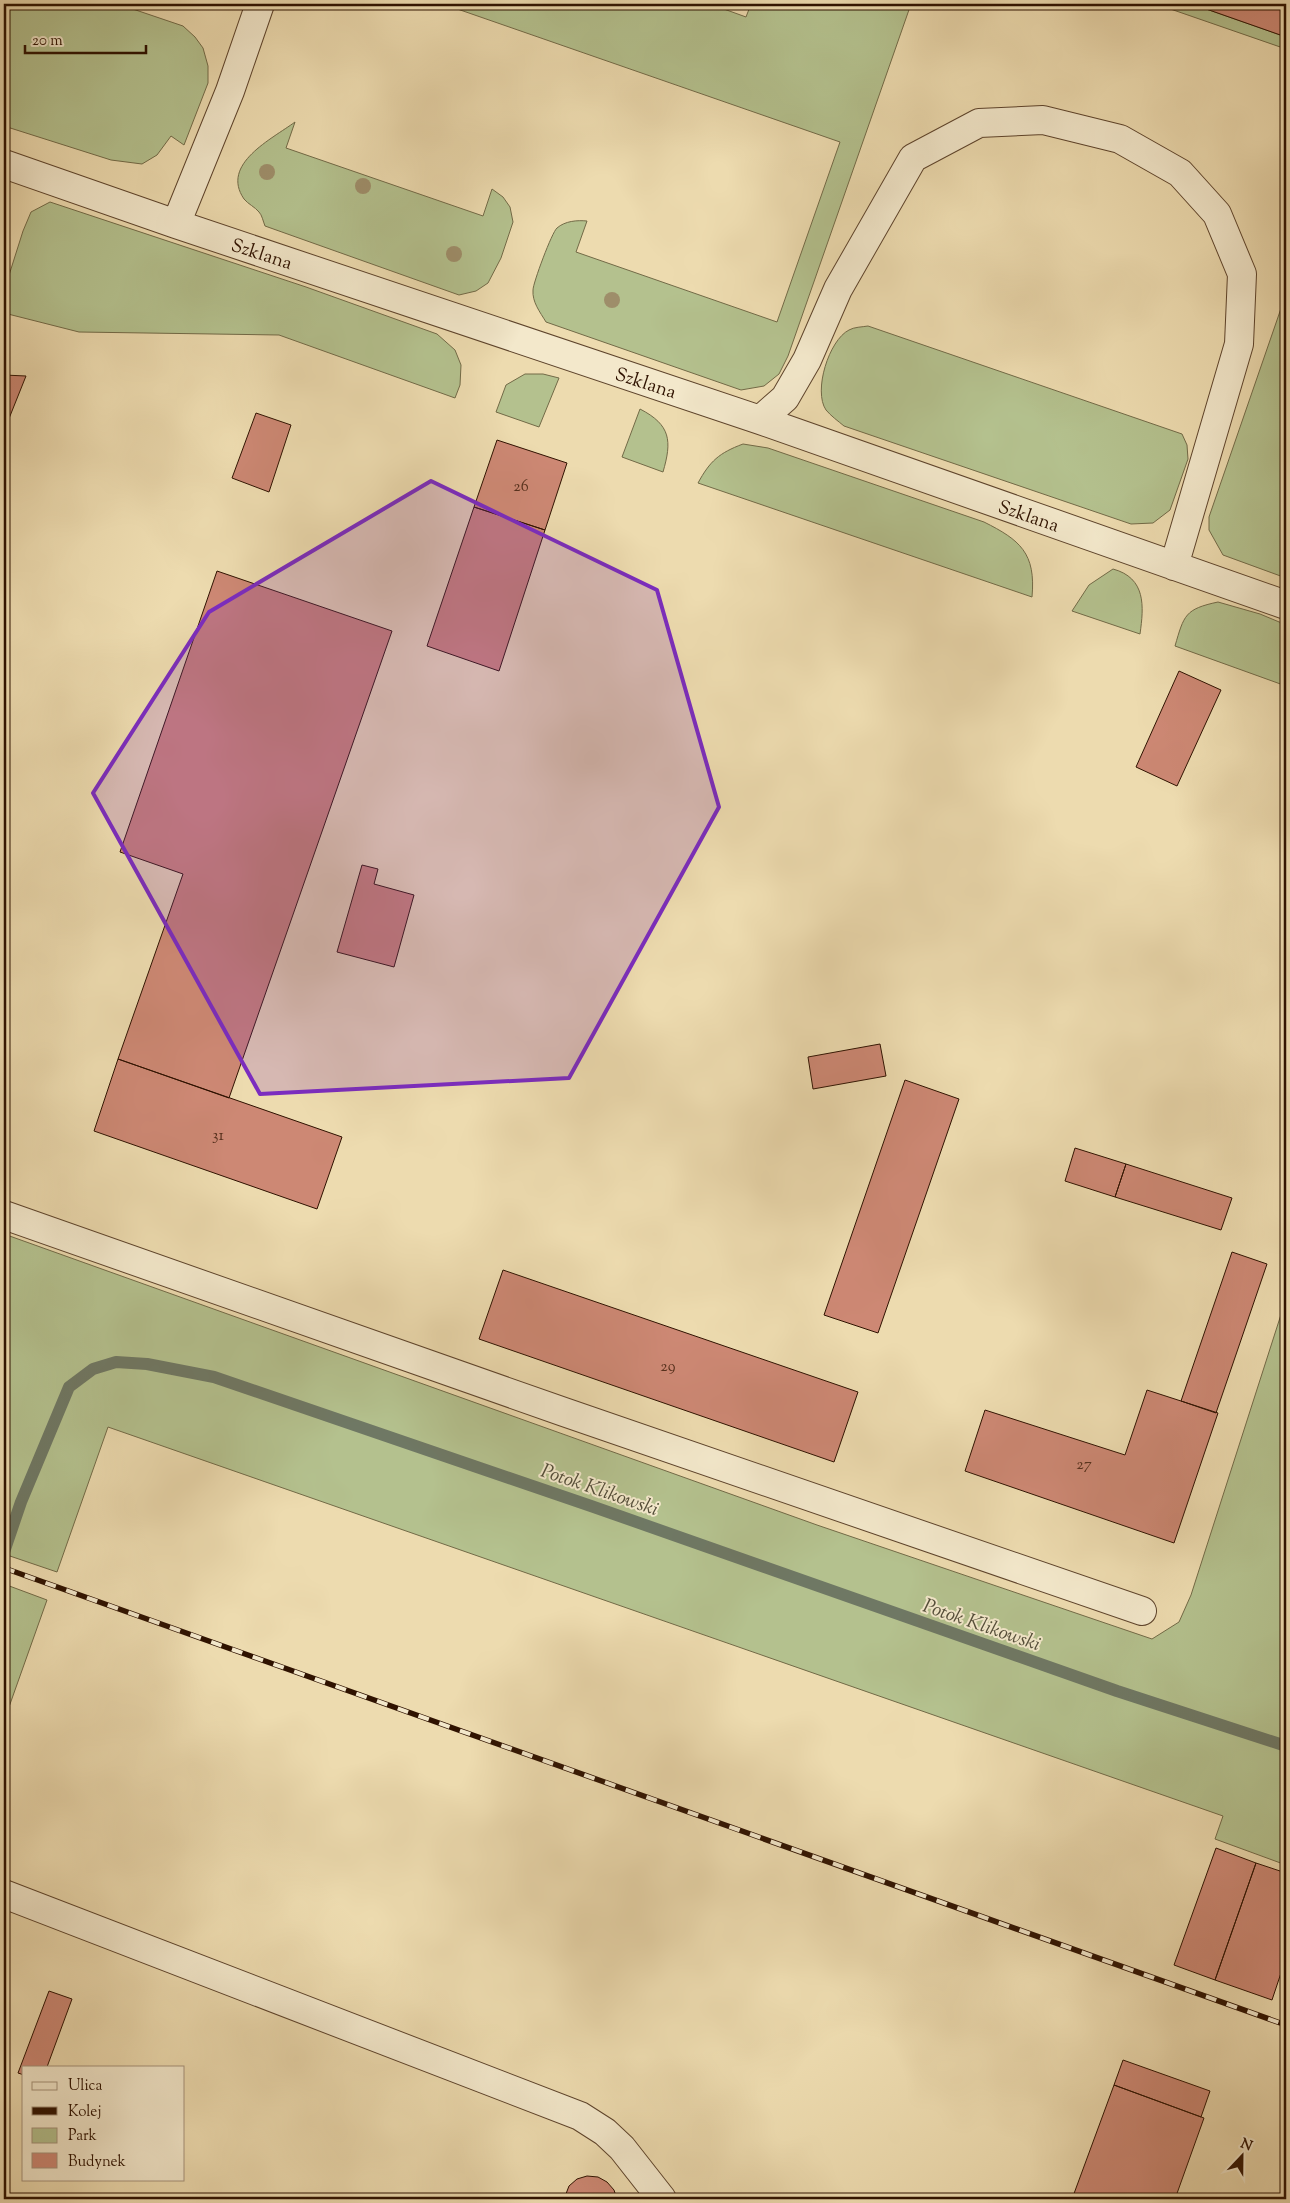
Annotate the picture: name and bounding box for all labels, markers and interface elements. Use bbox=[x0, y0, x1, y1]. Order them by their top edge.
scale bar bbox=[25, 22, 146, 54]
text: 20 m bbox=[32, 31, 63, 52]
street label: Szklana bbox=[227, 233, 296, 278]
street label: Szklana bbox=[611, 362, 680, 407]
house number: 26 bbox=[513, 476, 529, 499]
street label: Szklana bbox=[994, 494, 1063, 540]
house number: 31 bbox=[212, 1125, 225, 1148]
house number: 29 bbox=[660, 1356, 676, 1379]
house number: 27 bbox=[1076, 1454, 1092, 1477]
water label: Potok Klikowski bbox=[536, 1458, 662, 1525]
water label: Potok Klikowski bbox=[918, 1593, 1044, 1660]
legend bbox=[22, 2066, 185, 2180]
text: Ulica bbox=[68, 2076, 102, 2097]
text: Kolej bbox=[68, 2102, 101, 2123]
text: Park bbox=[68, 2126, 97, 2147]
north arrow bbox=[1218, 2130, 1268, 2180]
text: N bbox=[1237, 2134, 1255, 2157]
text: Budynek bbox=[68, 2152, 126, 2173]

